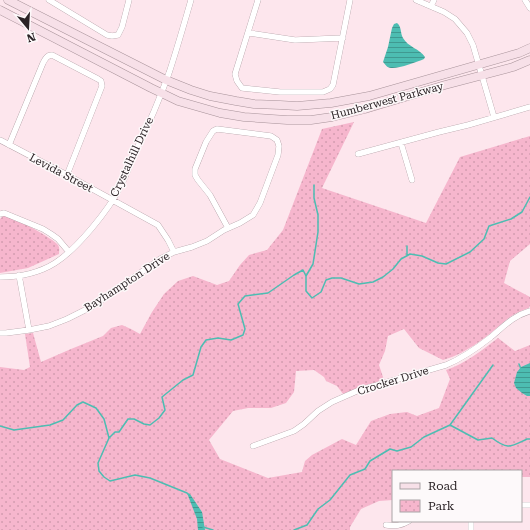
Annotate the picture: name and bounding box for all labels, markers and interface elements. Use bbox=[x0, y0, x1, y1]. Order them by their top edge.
north arrow bbox=[8, 8, 48, 48]
text: N bbox=[24, 30, 37, 45]
street label: Humberwest Parkway bbox=[329, 80, 445, 122]
street label: Crystalhill Drive bbox=[108, 115, 156, 199]
street label: Levida Street bbox=[27, 151, 95, 195]
street label: Bayhampton Drive bbox=[82, 250, 172, 314]
street label: Crocker Drive bbox=[356, 364, 430, 398]
legend bbox=[392, 470, 522, 522]
text: Road bbox=[428, 479, 458, 493]
text: Park bbox=[428, 499, 455, 513]

